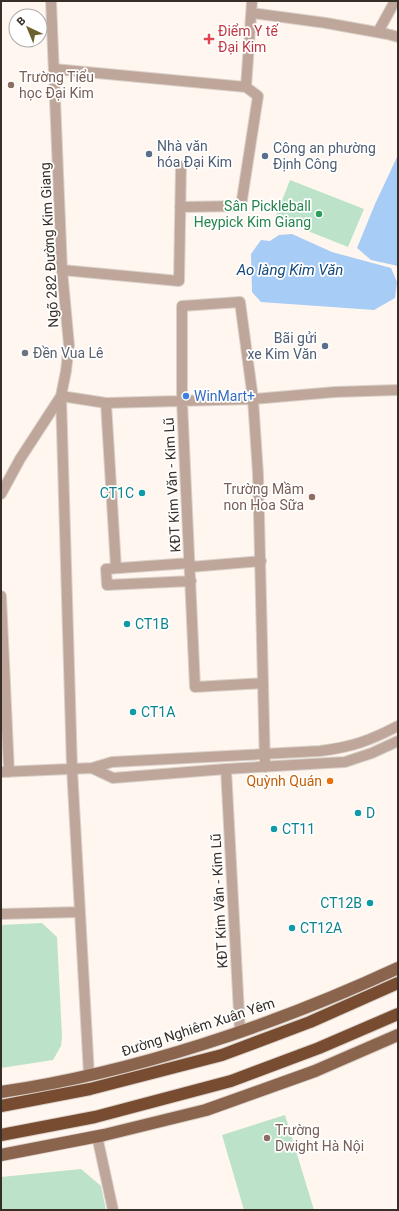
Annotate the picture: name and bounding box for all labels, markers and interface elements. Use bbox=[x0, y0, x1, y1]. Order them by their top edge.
north arrow bbox=[8, 8, 48, 48]
text: B bbox=[14, 14, 28, 28]
place label: Điểm Y tế Đại Kim bbox=[218, 23, 279, 55]
marker: Điểm Y tế Đại Kim bbox=[203, 33, 215, 45]
place label: Trường Tiểu học Đại Kim bbox=[19, 69, 94, 101]
marker: Trường Tiểu học Đại Kim bbox=[6, 80, 16, 90]
place label: Nhà văn hóa Đại Kim bbox=[157, 138, 232, 170]
place label: Công an phường Định Công bbox=[273, 140, 376, 172]
marker: Nhà văn hóa Đại Kim bbox=[144, 149, 154, 159]
marker: Công an phường Định Công bbox=[260, 151, 270, 161]
street label: Ngõ 282 Đường Kim Giang bbox=[37, 162, 61, 328]
place label: Sân Pickleball Heypick Kim Giang bbox=[194, 198, 311, 230]
marker: Sân Pickleball Heypick Kim Giang bbox=[314, 209, 324, 219]
water label: Ao làng Kim Văn bbox=[236, 261, 343, 279]
place label: Bãi gửi xe Kim Văn bbox=[247, 330, 317, 362]
marker: Bãi gửi xe Kim Văn bbox=[320, 341, 330, 351]
place label: Đền Vua Lê bbox=[33, 345, 104, 361]
marker: Đền Vua Lê bbox=[20, 348, 30, 358]
place label: WinMart+ bbox=[194, 388, 255, 404]
marker: WinMart+ bbox=[181, 391, 191, 401]
street label: KĐT Kim Văn - Kim Lũ bbox=[160, 417, 184, 553]
place label: Trường Mầm non Hoa Sữa bbox=[223, 481, 304, 513]
place label: CT1C bbox=[100, 485, 134, 501]
marker: CT1C bbox=[137, 488, 147, 498]
marker: Trường Mầm non Hoa Sữa bbox=[307, 492, 317, 502]
place label: CT1B bbox=[135, 616, 169, 632]
marker: CT1B bbox=[122, 619, 132, 629]
place label: CT1A bbox=[141, 704, 175, 720]
marker: CT1A bbox=[128, 707, 138, 717]
place label: Quỳnh Quán bbox=[246, 773, 322, 789]
marker: Quỳnh Quán bbox=[325, 776, 335, 786]
place label: D bbox=[366, 805, 375, 821]
marker: D bbox=[353, 808, 363, 818]
place label: CT11 bbox=[282, 821, 315, 837]
marker: CT11 bbox=[269, 824, 279, 834]
street label: KĐT Kim Văn - Kim Lũ bbox=[207, 833, 231, 969]
place label: CT12B bbox=[320, 895, 362, 911]
marker: CT12B bbox=[365, 898, 375, 908]
place label: CT12A bbox=[300, 920, 342, 936]
marker: CT12A bbox=[287, 923, 297, 933]
street label: Đường Nghiêm Xuân Yêm bbox=[119, 995, 277, 1059]
place label: Trường Dwight Hà Nội bbox=[275, 1122, 364, 1154]
marker: Trường Dwight Hà Nội bbox=[262, 1133, 272, 1143]

